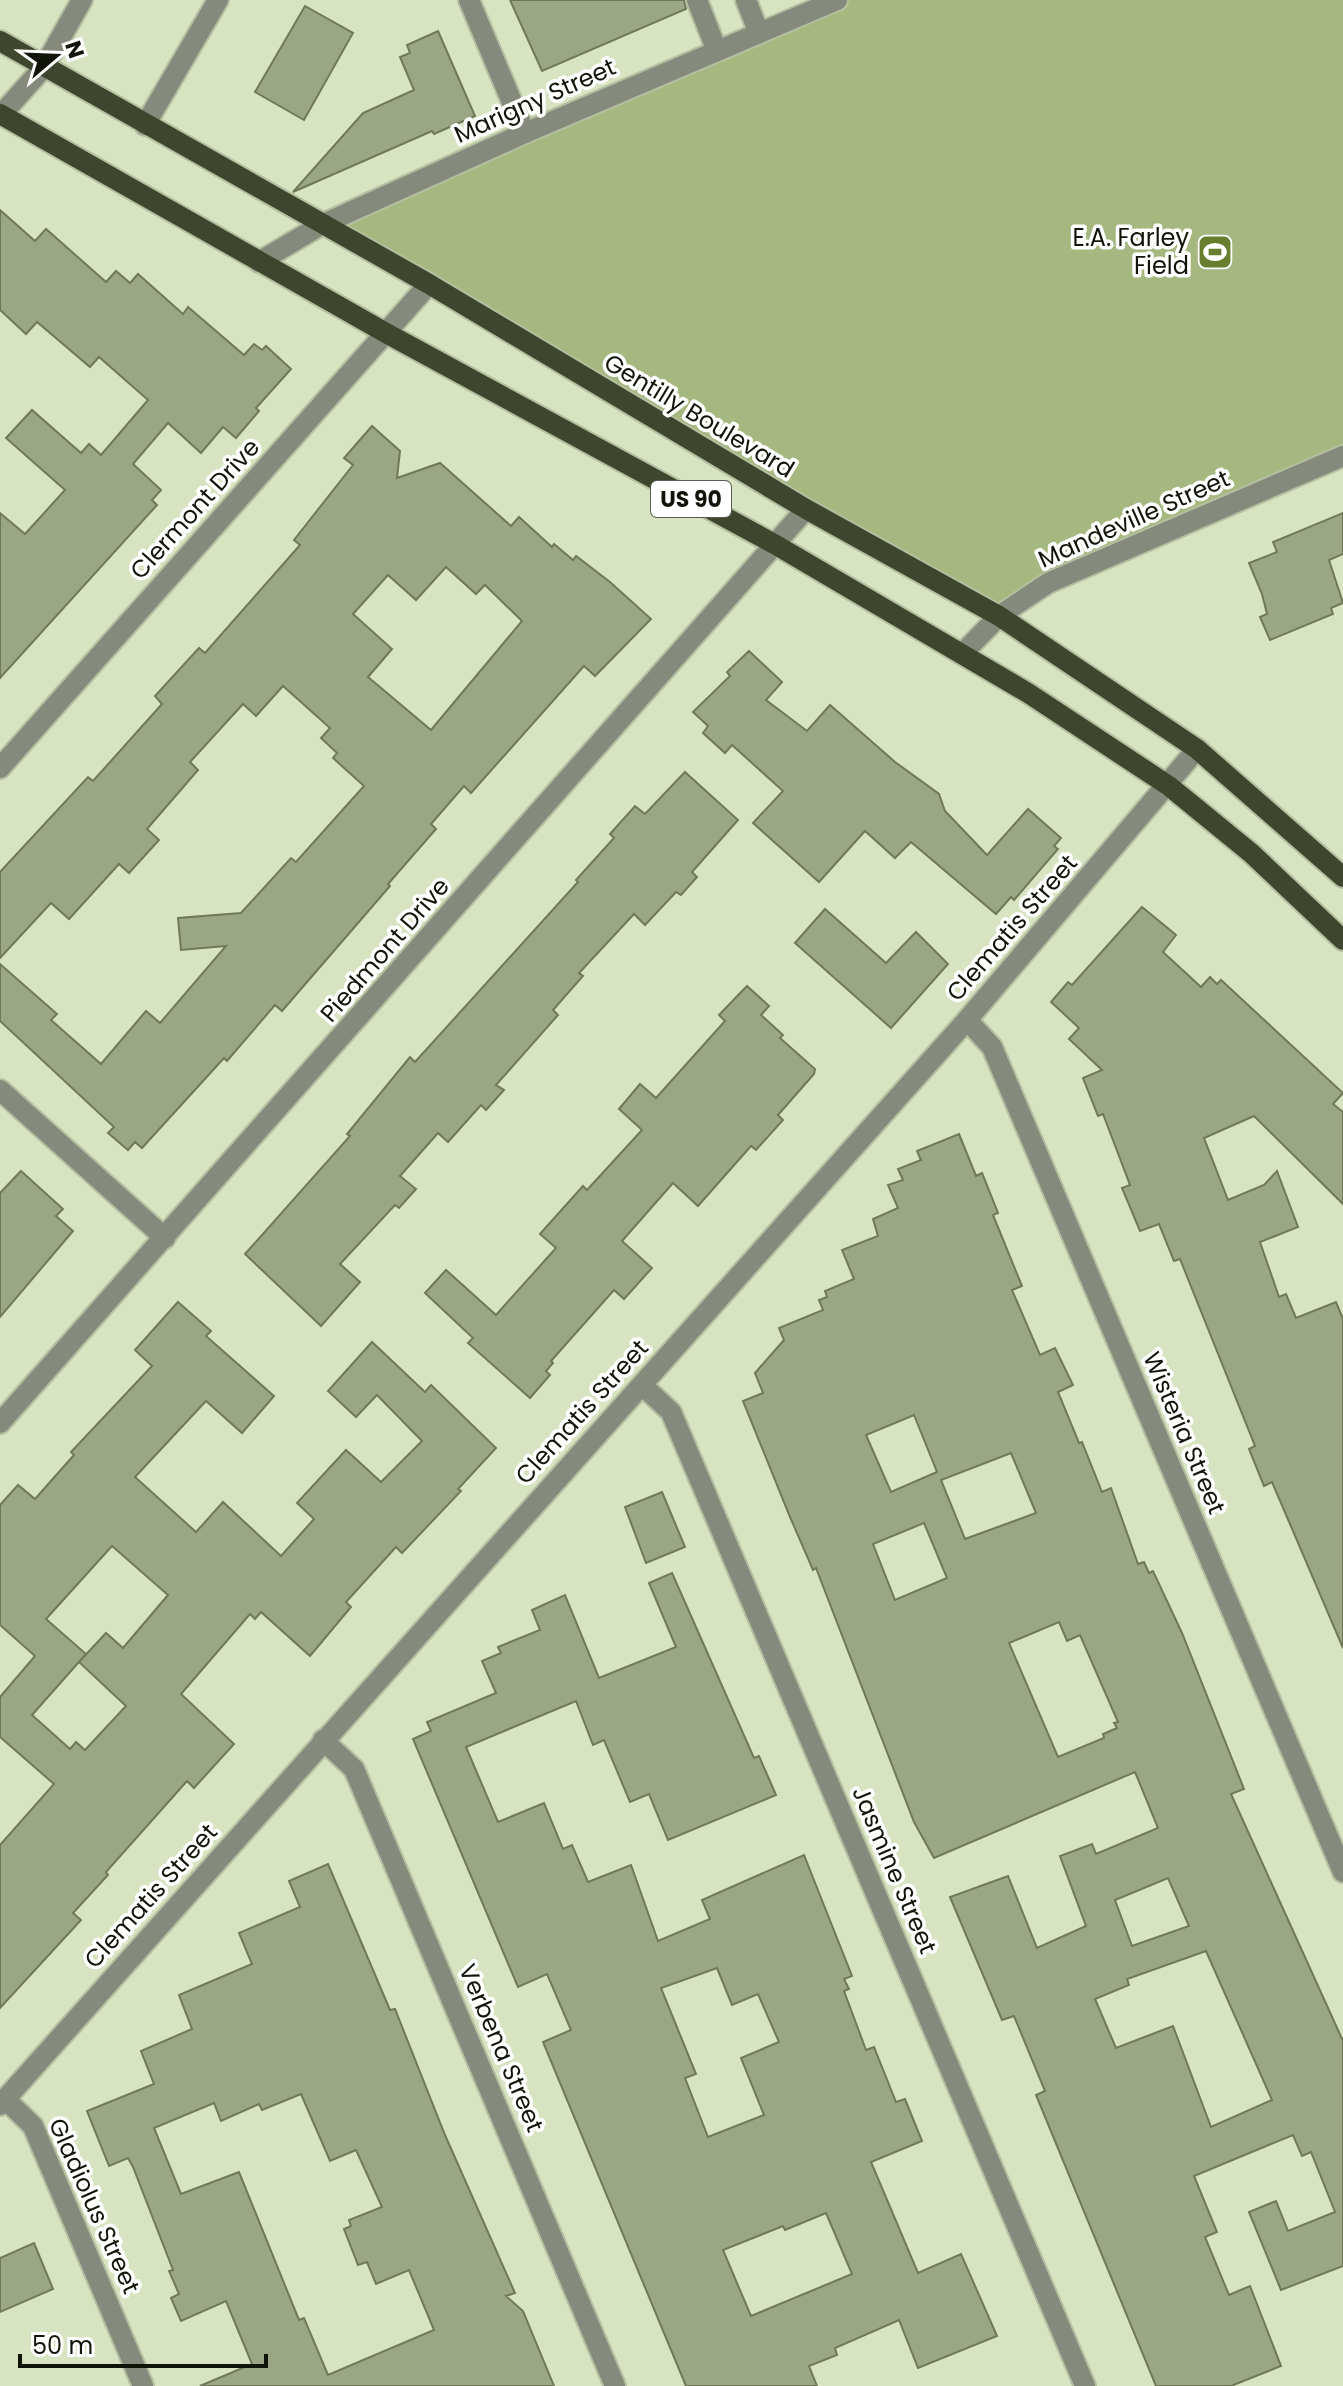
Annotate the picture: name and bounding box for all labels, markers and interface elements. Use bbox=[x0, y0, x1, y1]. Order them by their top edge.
north arrow bbox=[16, 16, 96, 96]
text: N bbox=[57, 37, 92, 63]
street label: Marigny Street bbox=[449, 50, 621, 151]
place label: E.A. Farley Field bbox=[1072, 221, 1189, 282]
sports icon: E.A. Farley Field bbox=[1196, 233, 1234, 271]
street label: Gentilly Boulevard bbox=[598, 346, 800, 485]
street label: Clermont Drive bbox=[122, 431, 267, 586]
street label: Mandeville Street bbox=[1033, 462, 1235, 576]
road number: US 90 bbox=[651, 481, 731, 517]
street label: Clematis Street bbox=[939, 847, 1084, 1008]
street label: Piedmont Drive bbox=[313, 870, 457, 1029]
street label: Clematis Street bbox=[508, 1332, 655, 1491]
street label: Wisteria Street bbox=[1135, 1347, 1233, 1519]
street label: Jasmine Street bbox=[844, 1781, 945, 1959]
street label: Clematis Street bbox=[77, 1816, 224, 1975]
street label: Verbena Street bbox=[451, 1959, 552, 2137]
street label: Gladiolus Street bbox=[41, 2113, 148, 2299]
scale bar bbox=[20, 2318, 266, 2368]
text: 50 m bbox=[32, 2329, 93, 2362]

